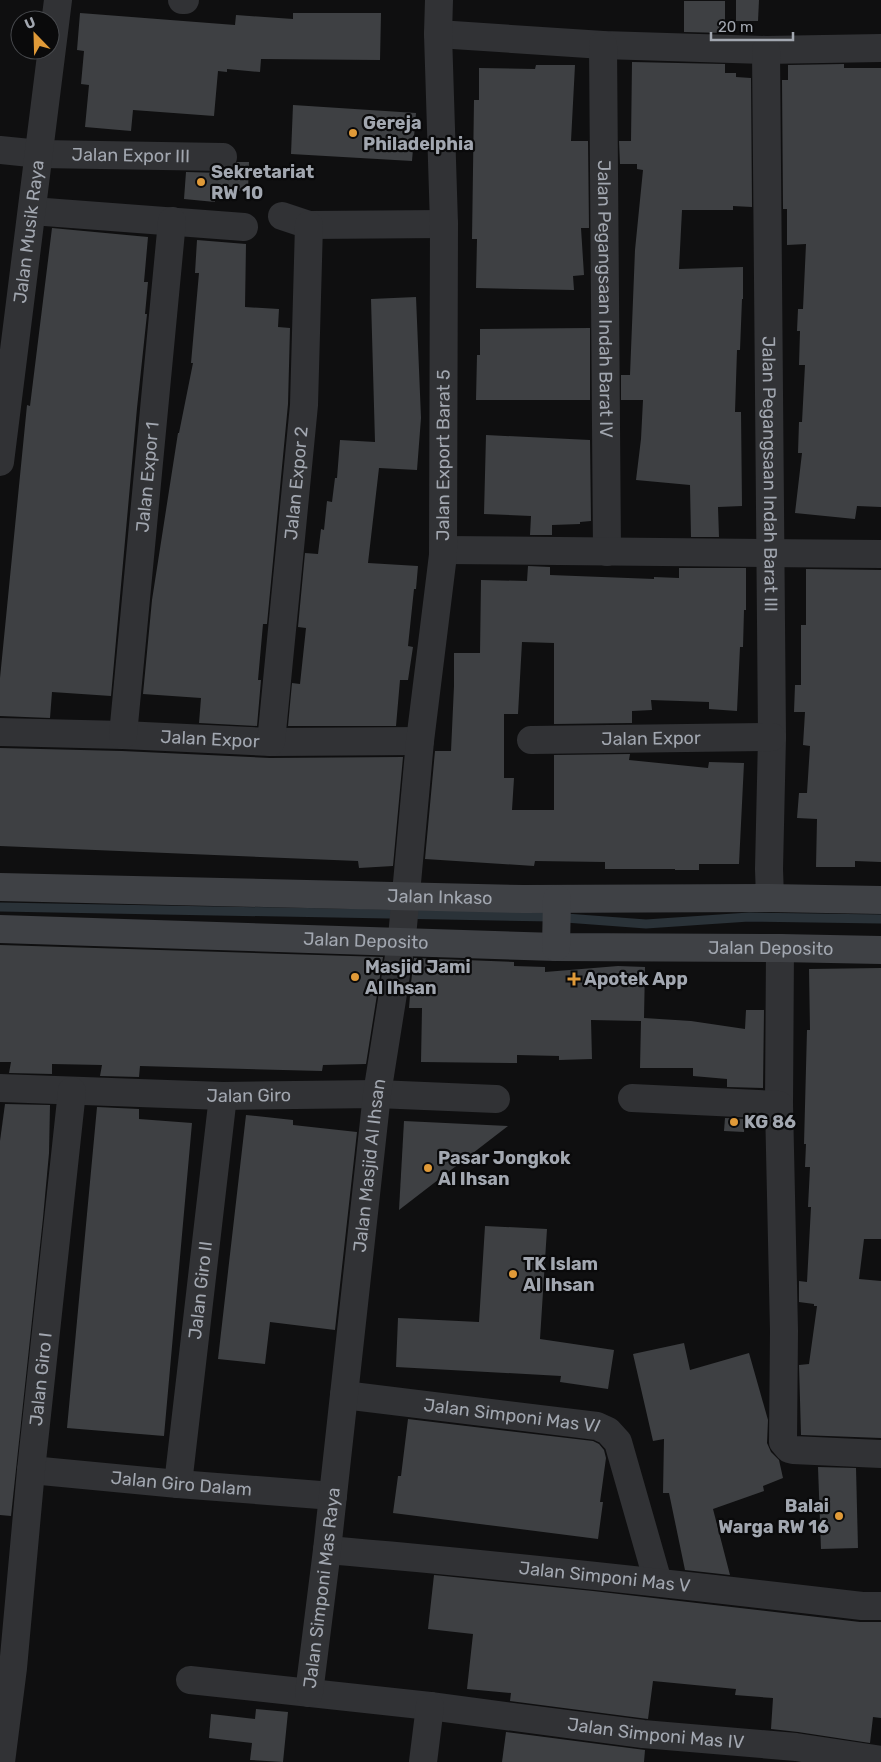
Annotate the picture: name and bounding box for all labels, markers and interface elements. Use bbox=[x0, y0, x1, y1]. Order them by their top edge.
north arrow bbox=[10, 10, 60, 60]
scale bar bbox=[711, 10, 794, 42]
text: U bbox=[22, 14, 38, 33]
text: 20 m bbox=[718, 18, 753, 36]
place label: Gereja Philadelphia bbox=[363, 112, 474, 155]
marker: Gereja Philadelphia bbox=[347, 127, 359, 139]
street label: Jalan Expor III bbox=[71, 144, 190, 167]
street label: Jalan Musik Raya bbox=[9, 159, 49, 305]
street label: Jalan Pegangsaan Indah Barat IV bbox=[593, 160, 617, 438]
place label: Sekretariat RW 10 bbox=[211, 161, 314, 204]
marker: Sekretariat RW 10 bbox=[195, 176, 207, 188]
street label: Jalan Pegangsaan Indah Barat III bbox=[757, 336, 782, 612]
street label: Jalan Export Barat 5 bbox=[432, 369, 455, 541]
street label: Jalan Expor 1 bbox=[131, 421, 164, 534]
street label: Jalan Expor 2 bbox=[280, 425, 313, 541]
street label: Jalan Expor bbox=[160, 726, 260, 752]
street label: Jalan Expor bbox=[601, 727, 701, 750]
street label: Jalan Inkaso bbox=[387, 885, 493, 909]
street label: Jalan Deposito bbox=[303, 928, 429, 954]
street label: Jalan Deposito bbox=[708, 937, 834, 960]
place label: Masjid Jami Al Ihsan bbox=[365, 956, 471, 999]
place label: Apotek App bbox=[584, 968, 688, 990]
marker: Masjid Jami Al Ihsan bbox=[349, 971, 361, 983]
marker: Apotek App bbox=[568, 973, 580, 985]
street label: Jalan Masjid Al Ihsan bbox=[349, 1077, 390, 1253]
street label: Jalan Giro bbox=[206, 1084, 291, 1107]
place label: KG 86 bbox=[744, 1111, 796, 1133]
marker: KG 86 bbox=[728, 1116, 740, 1128]
place label: Pasar Jongkok Al Ihsan bbox=[438, 1147, 571, 1190]
marker: Pasar Jongkok Al Ihsan bbox=[422, 1162, 434, 1174]
street label: Jalan Giro II bbox=[184, 1240, 217, 1341]
place label: TK Islam Al Ihsan bbox=[523, 1253, 598, 1296]
marker: TK Islam Al Ihsan bbox=[507, 1268, 519, 1280]
street label: Jalan Giro I bbox=[25, 1331, 57, 1427]
street label: Jalan Simponi Mas VI bbox=[422, 1394, 604, 1437]
street label: Jalan Giro Dalam bbox=[110, 1467, 253, 1501]
street label: Jalan Simponi Mas Raya bbox=[299, 1486, 345, 1690]
place label: Balai Warga RW 16 bbox=[718, 1495, 829, 1538]
marker: Balai Warga RW 16 bbox=[833, 1510, 845, 1522]
street label: Jalan Simponi Mas V bbox=[518, 1557, 692, 1597]
street label: Jalan Simponi Mas IV bbox=[566, 1713, 745, 1754]

